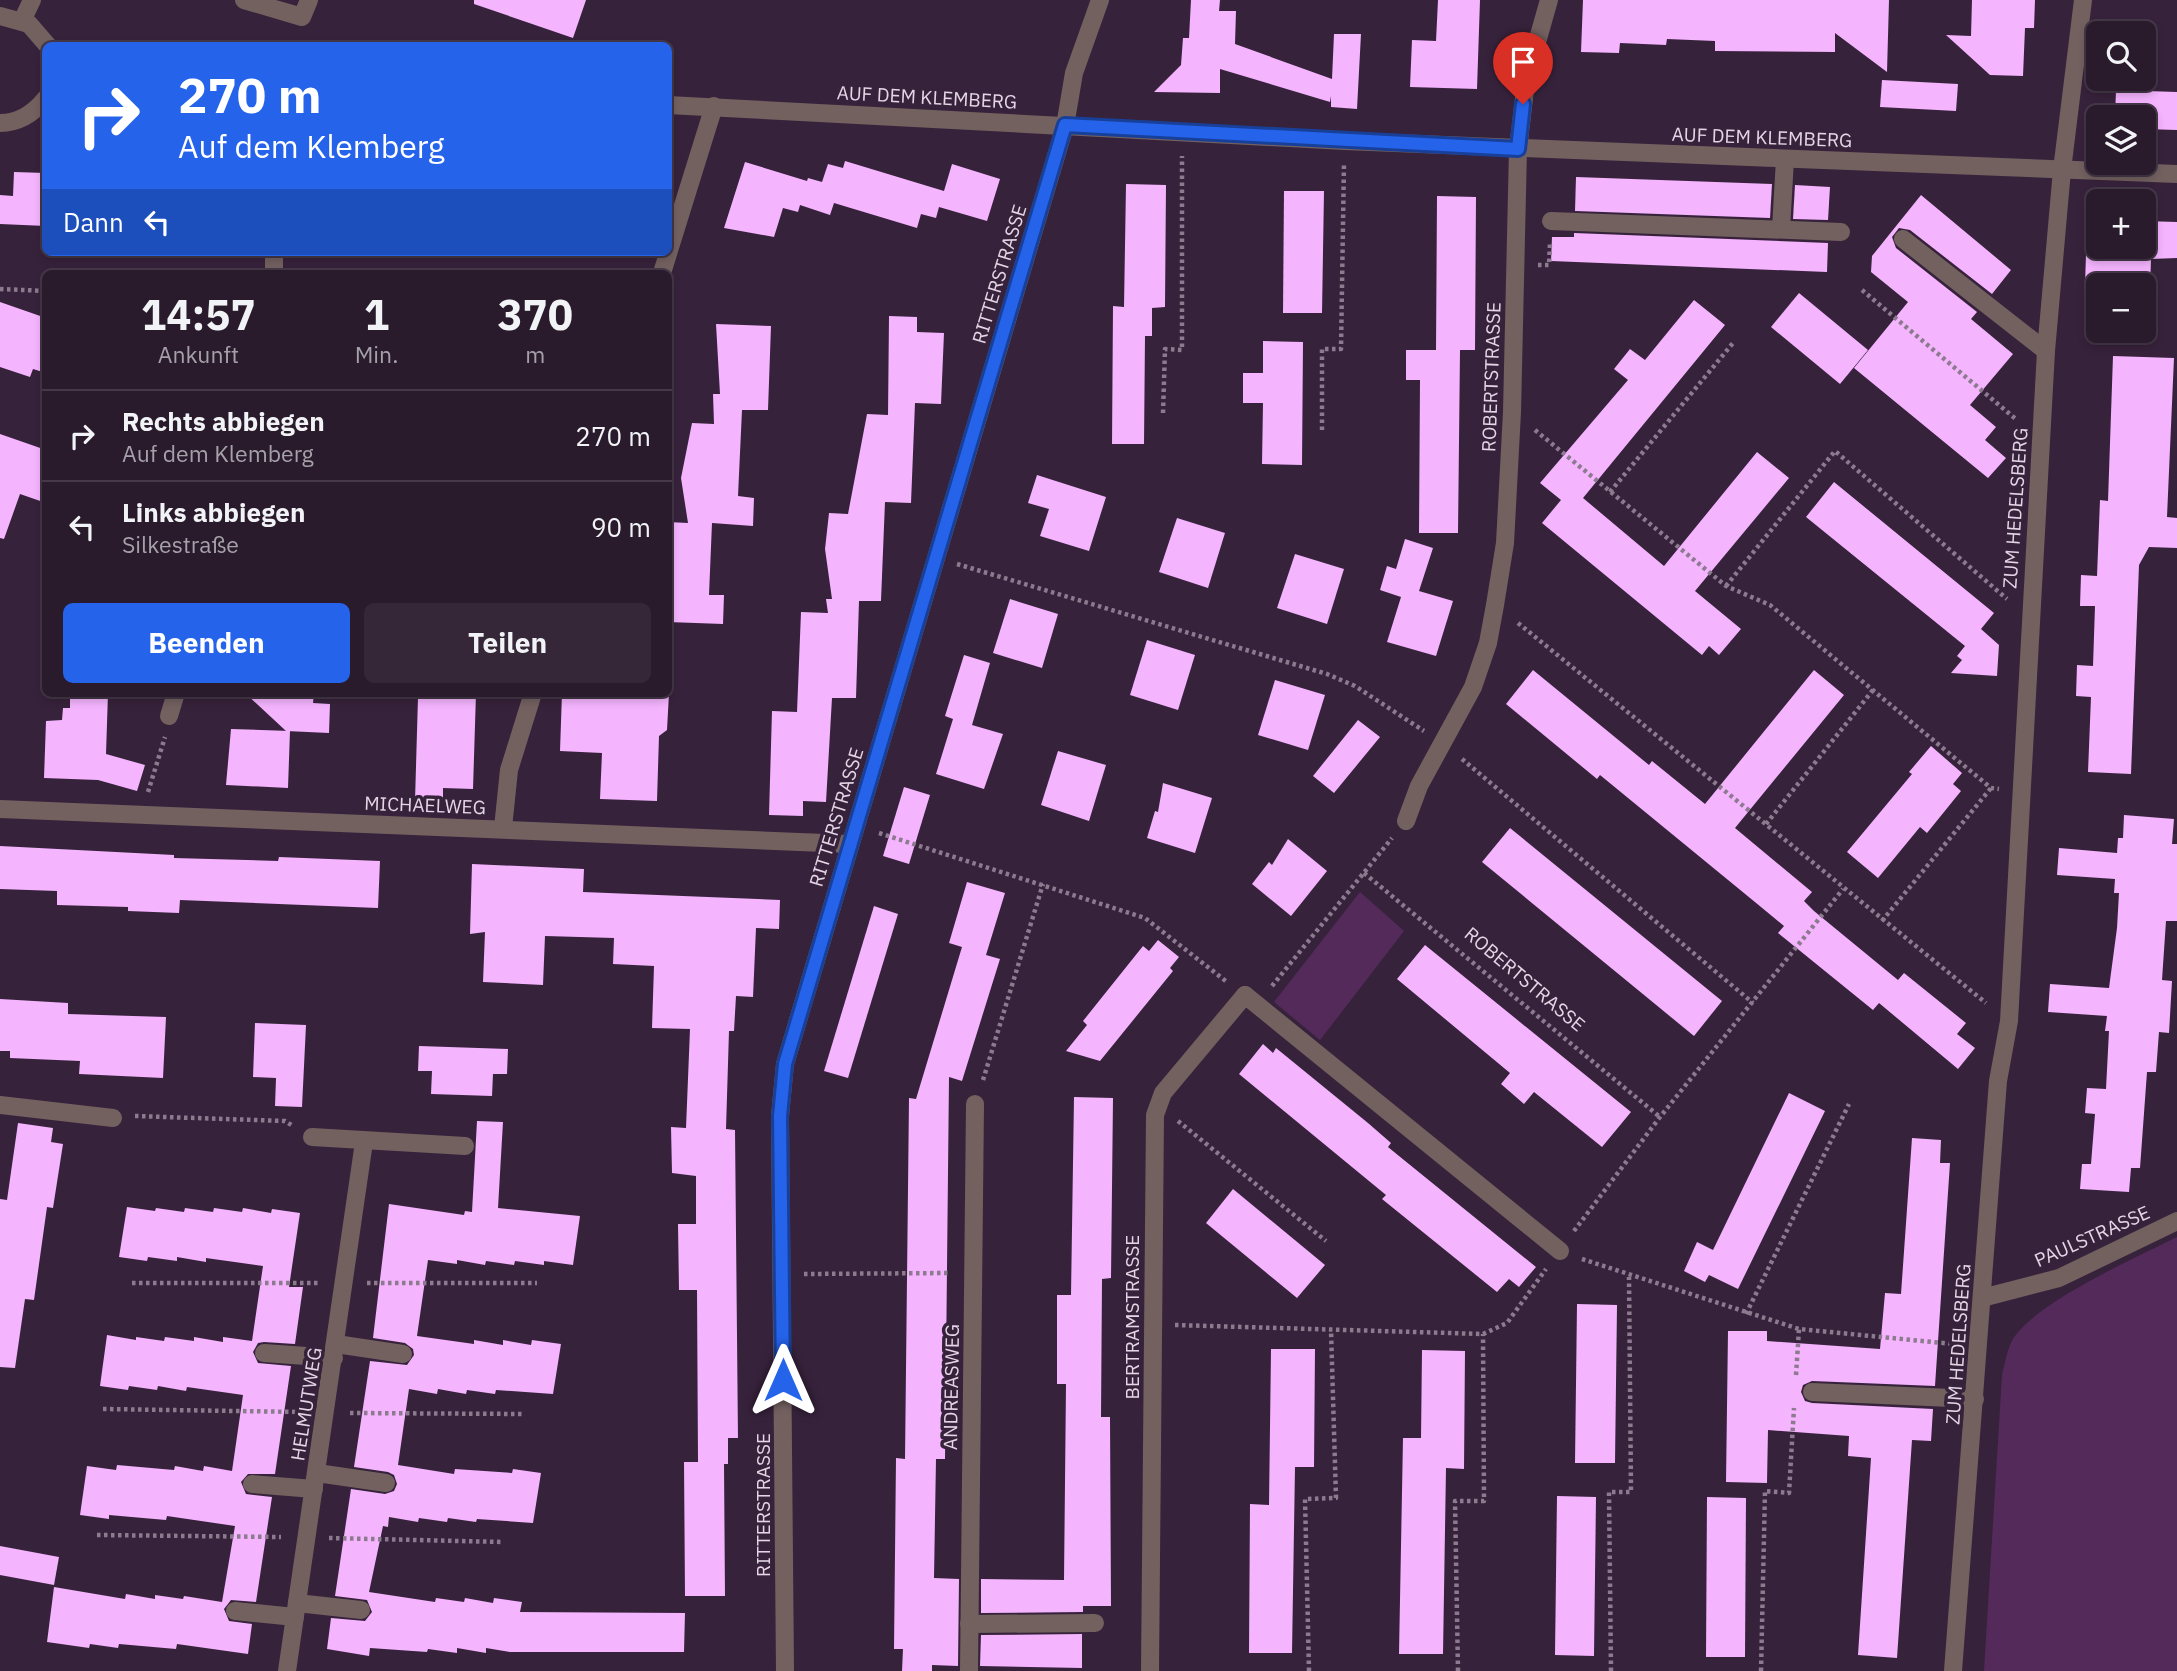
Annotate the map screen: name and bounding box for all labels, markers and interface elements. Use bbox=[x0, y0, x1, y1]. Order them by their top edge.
map controls bbox=[2086, 21, 2156, 343]
button: search bbox=[2086, 21, 2156, 91]
pin bbox=[1493, 32, 1553, 104]
icon: arrive bbox=[1504, 43, 1542, 81]
text: 270 m bbox=[178, 63, 322, 126]
icon: right bbox=[63, 70, 154, 161]
street label: AUF DEM KLEMBERG bbox=[836, 80, 1018, 114]
button: layers bbox=[2086, 105, 2156, 175]
street label: AUF DEM KLEMBERG bbox=[1671, 122, 1853, 152]
text: Auf dem Klemberg bbox=[178, 125, 445, 167]
button: + bbox=[2086, 189, 2156, 259]
street label: RITTERSTRASSE bbox=[966, 202, 1032, 346]
icon: left bbox=[138, 203, 176, 241]
text: Dann bbox=[63, 205, 124, 239]
button: − bbox=[2086, 273, 2156, 343]
text: 14:57 bbox=[141, 287, 256, 342]
text: 1 bbox=[364, 287, 389, 342]
text: 370 bbox=[497, 287, 573, 342]
street label: ROBERTSTRASSE bbox=[1476, 302, 1506, 452]
text: Ankunft bbox=[158, 339, 239, 369]
text: Min. bbox=[355, 339, 398, 369]
text: m bbox=[525, 339, 545, 369]
text: Rechts abbiegen bbox=[122, 404, 325, 438]
icon: right bbox=[63, 417, 101, 455]
text: 270 m bbox=[575, 419, 651, 453]
street label: ZUM HEDELSBERG bbox=[1997, 427, 2033, 589]
text: Auf dem Klemberg bbox=[122, 438, 314, 468]
text: Links abbiegen bbox=[122, 495, 305, 529]
icon: left bbox=[63, 508, 101, 546]
text: 90 m bbox=[591, 510, 651, 544]
text: Silkestraße bbox=[122, 529, 239, 559]
button: Beenden bbox=[63, 603, 350, 683]
button: Teilen bbox=[364, 603, 651, 683]
street label: RITTERSTRASSE bbox=[803, 745, 869, 889]
street label: MICHAELWEG bbox=[364, 791, 486, 819]
street label: ROBERTSTRASSE bbox=[1460, 922, 1590, 1036]
street label: PAULSTRASSE bbox=[2030, 1200, 2154, 1272]
street label: BERTRAMSTRASSE bbox=[1120, 1235, 1144, 1399]
street label: ZUM HEDELSBERG bbox=[1940, 1263, 1976, 1425]
street label: ANDREASWEG bbox=[938, 1324, 964, 1450]
position arrow bbox=[746, 1343, 820, 1417]
street label: HELMUTWEG bbox=[285, 1345, 327, 1463]
street label: RITTERSTRASSE bbox=[751, 1433, 775, 1577]

